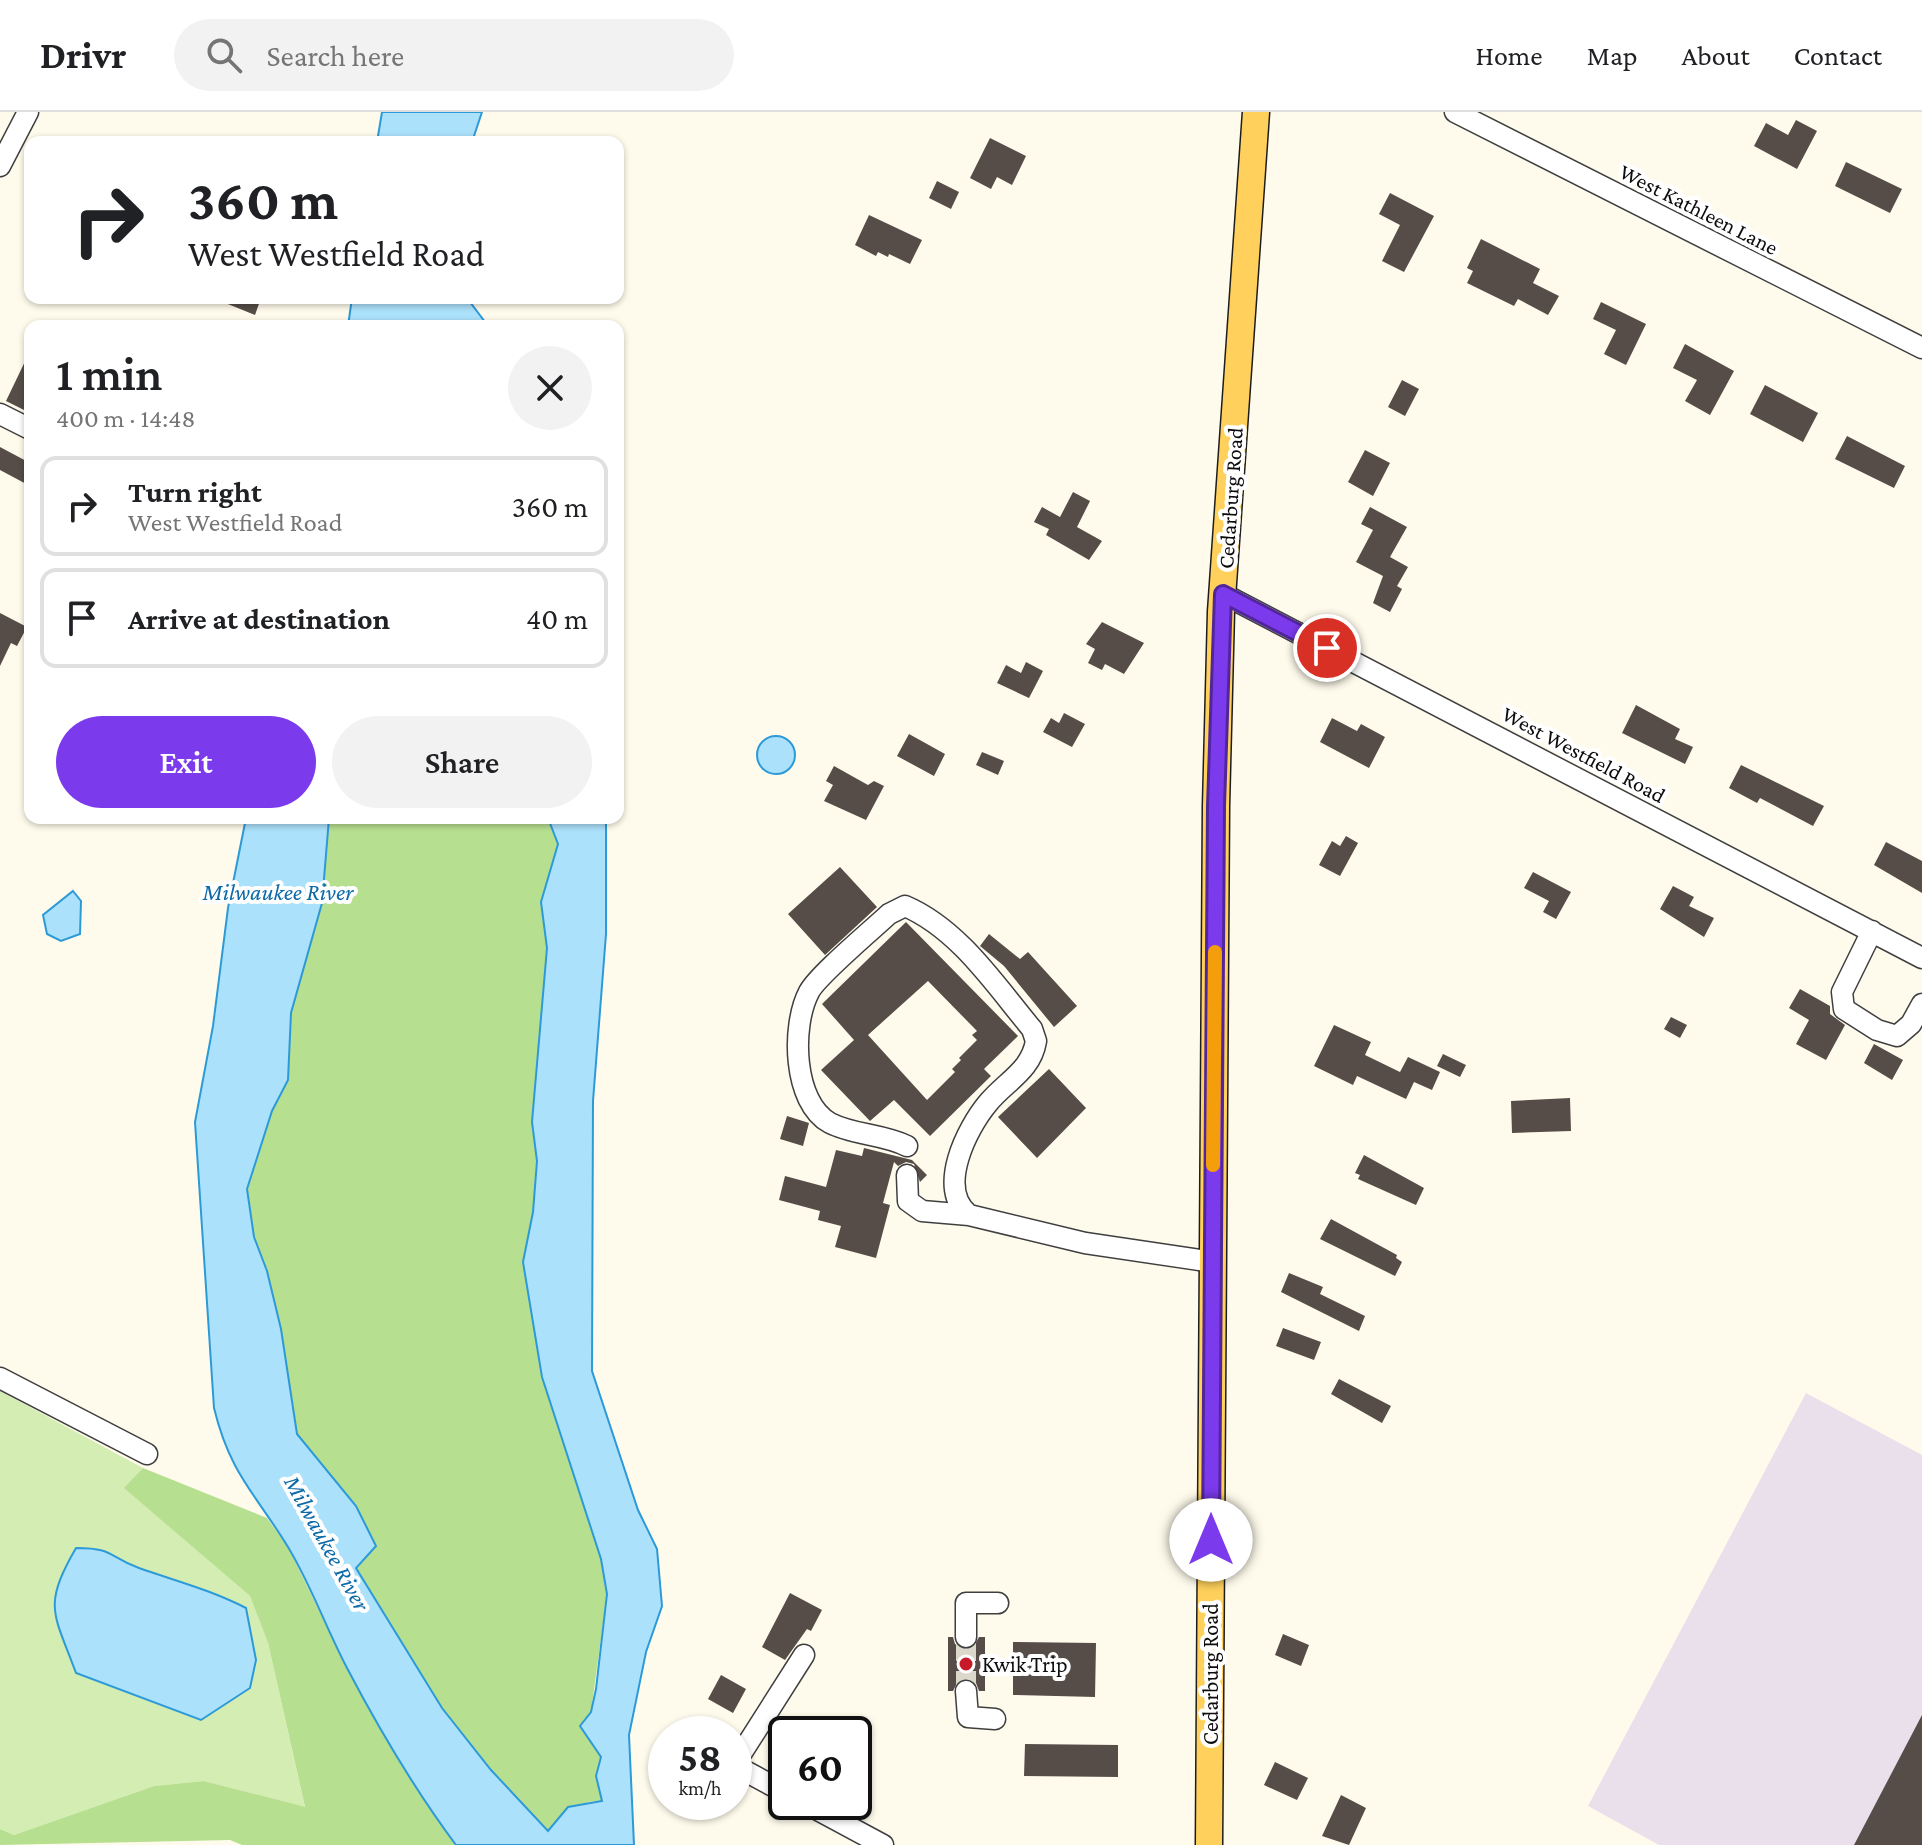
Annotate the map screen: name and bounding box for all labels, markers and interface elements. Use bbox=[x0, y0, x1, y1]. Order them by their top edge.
search box bbox=[174, 19, 734, 91]
icon: search bbox=[202, 33, 246, 77]
text: Drivr bbox=[40, 34, 126, 76]
text: Search here bbox=[266, 39, 404, 72]
text: Home bbox=[1476, 40, 1543, 71]
text: Map bbox=[1587, 40, 1638, 71]
text: About bbox=[1682, 40, 1750, 71]
text: Contact bbox=[1794, 40, 1882, 71]
street label: West Kathleen Lane bbox=[1615, 159, 1782, 260]
icon: right bbox=[56, 168, 160, 272]
text: 360 m bbox=[188, 169, 338, 231]
text: West Westfield Road bbox=[188, 234, 485, 274]
button: close bbox=[508, 346, 592, 430]
text: 1 min bbox=[56, 347, 163, 400]
text: 400 m · 14:48 bbox=[56, 404, 196, 433]
street label: Cedarburg Road bbox=[1213, 426, 1248, 570]
text: Turn right bbox=[128, 475, 262, 508]
icon: right bbox=[60, 484, 104, 528]
text: 360 m bbox=[512, 490, 588, 523]
text: West Westfield Road bbox=[128, 508, 342, 537]
icon: arrive bbox=[60, 596, 104, 640]
text: Arrive at destination bbox=[128, 602, 390, 635]
text: 40 m bbox=[526, 602, 588, 635]
pin bbox=[1293, 614, 1361, 682]
icon: arrive bbox=[1305, 626, 1349, 670]
street label: West Westfield Road bbox=[1498, 701, 1670, 808]
button: Exit bbox=[56, 716, 316, 808]
button: Share bbox=[332, 716, 592, 808]
water label: Milwaukee River bbox=[202, 878, 354, 905]
water label: Milwaukee River bbox=[279, 1469, 376, 1616]
position arrow bbox=[1169, 1498, 1253, 1582]
street label: Cedarburg Road bbox=[1198, 1603, 1223, 1745]
place label: Kwik Trip bbox=[982, 1652, 1068, 1677]
marker: Kwik Trip bbox=[957, 1655, 975, 1673]
speed limit sign: 60 bbox=[768, 1716, 872, 1820]
text: 58 bbox=[679, 1735, 721, 1780]
text: km/h bbox=[678, 1777, 722, 1799]

